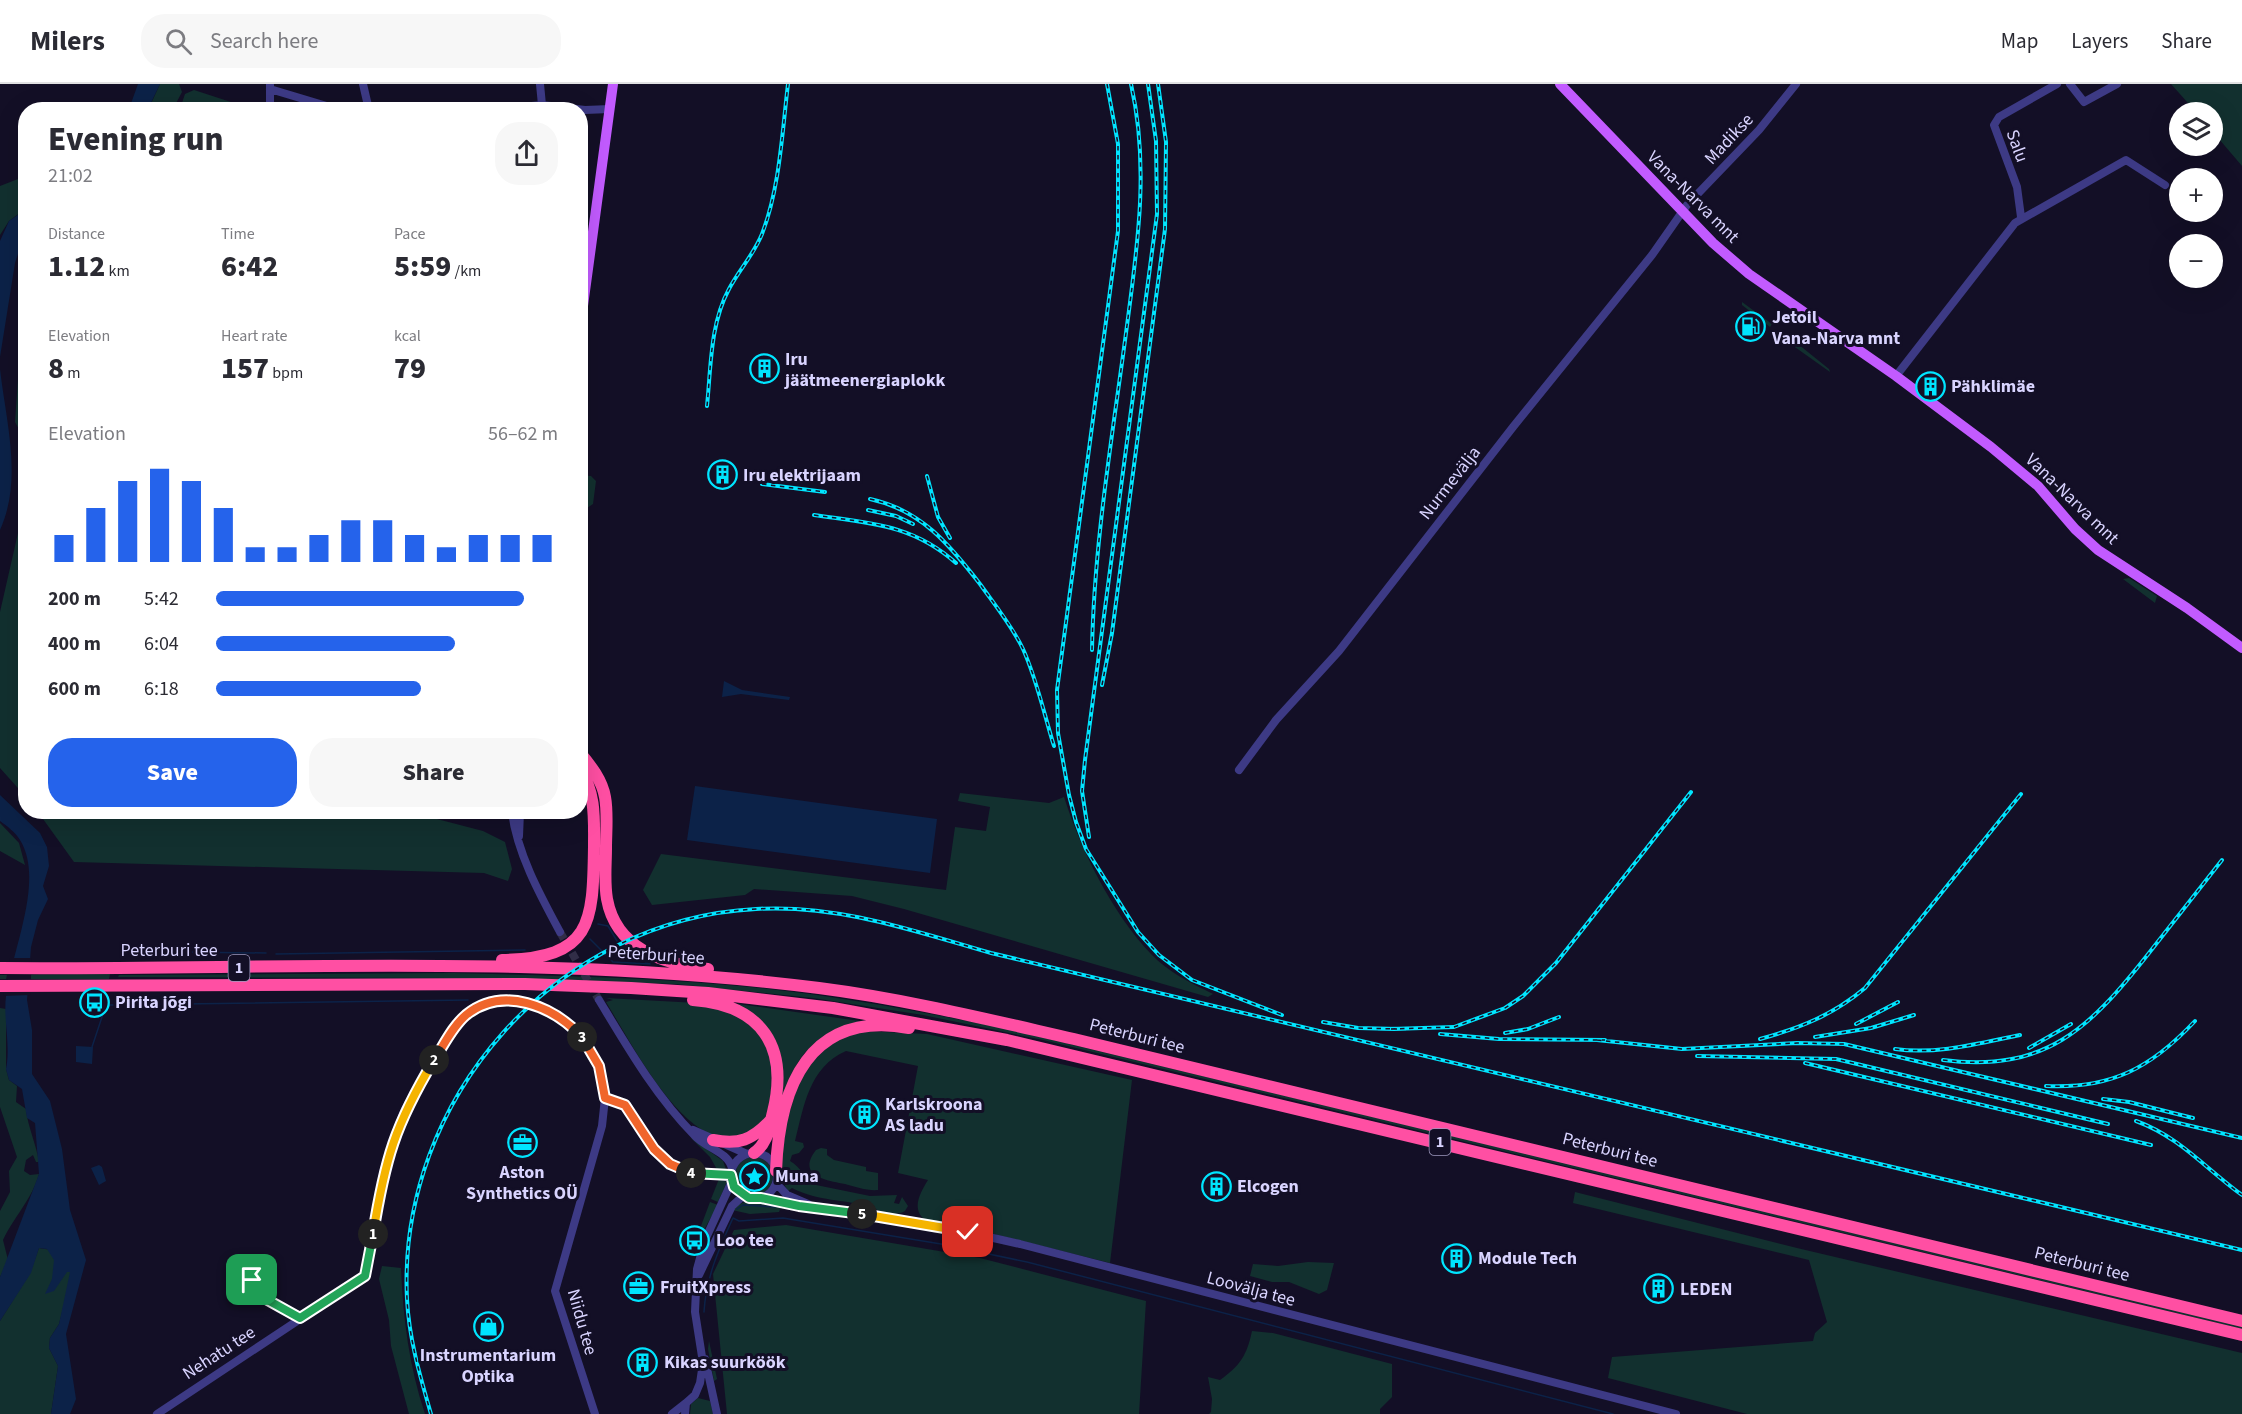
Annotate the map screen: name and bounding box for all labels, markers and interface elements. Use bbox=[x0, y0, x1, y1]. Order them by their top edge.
search box bbox=[141, 14, 561, 68]
text: Milers bbox=[30, 21, 105, 61]
icon: search bbox=[162, 25, 195, 58]
text: Search here bbox=[210, 25, 318, 57]
text: Map bbox=[2001, 26, 2038, 56]
text: Layers bbox=[2071, 26, 2128, 56]
text: Share bbox=[2161, 26, 2212, 56]
map controls bbox=[2169, 102, 2223, 288]
button: layers bbox=[2169, 102, 2223, 156]
street label: Madikse bbox=[1699, 108, 1759, 170]
text: Evening run bbox=[48, 116, 224, 163]
button: share bbox=[495, 122, 558, 185]
street label: Salu bbox=[2000, 126, 2034, 166]
street label: Vana-Narva mnt bbox=[1641, 145, 1745, 249]
text: 21:02 bbox=[48, 162, 93, 190]
button: + bbox=[2169, 168, 2223, 222]
text: Distance bbox=[48, 223, 105, 245]
text: Time bbox=[221, 223, 255, 245]
text: Pace bbox=[394, 223, 425, 245]
button: − bbox=[2169, 234, 2223, 288]
text: 1.12 bbox=[48, 245, 105, 288]
text: 6:42 bbox=[221, 245, 278, 288]
text: 5:59 bbox=[394, 245, 451, 288]
text: km bbox=[105, 260, 130, 282]
text: /km bbox=[451, 260, 481, 282]
place label: Jetoil Vana-Narva mnt bbox=[1771, 305, 1900, 351]
fuel station icon: Jetoil Vana-Narva mnt bbox=[1735, 311, 1767, 343]
text: Elevation bbox=[48, 325, 110, 347]
text: Heart rate bbox=[221, 325, 288, 347]
text: kcal bbox=[394, 325, 421, 347]
text: 8 bbox=[48, 347, 64, 390]
text: 157 bbox=[221, 347, 269, 390]
text: 79 bbox=[394, 347, 426, 390]
place label: Iru jäätmeenergiaplokk bbox=[784, 347, 946, 393]
building icon: Iru jäätmeenergiaplokk bbox=[748, 353, 780, 385]
text: m bbox=[64, 362, 81, 384]
text: bpm bbox=[269, 362, 303, 384]
building icon: Pähklimäe bbox=[1914, 370, 1946, 402]
place label: Pähklimäe bbox=[1951, 374, 2035, 399]
text: Elevation bbox=[48, 420, 126, 448]
text: 56–62 m bbox=[488, 420, 558, 448]
street label: Nurmevälja bbox=[1413, 441, 1487, 525]
street label: Vana-Narva mnt bbox=[2020, 448, 2124, 550]
building icon: Iru elektrijaam bbox=[706, 459, 738, 491]
place label: Iru elektrijaam bbox=[743, 463, 861, 488]
text: 200 m bbox=[48, 585, 101, 613]
text: 5:42 bbox=[144, 585, 179, 613]
text: 400 m bbox=[48, 630, 101, 658]
text: 6:04 bbox=[144, 630, 179, 658]
text: 600 m bbox=[48, 675, 101, 703]
text: 6:18 bbox=[144, 675, 179, 703]
button: Save bbox=[48, 738, 297, 807]
button: Share bbox=[309, 738, 558, 807]
street label: Peterburi tee bbox=[120, 938, 218, 963]
street label: Peterburi tee bbox=[607, 939, 705, 971]
road number: 1 bbox=[228, 955, 250, 981]
bus stop icon: Pirita jõgi bbox=[78, 986, 110, 1018]
place label: Pirita jõgi bbox=[115, 990, 192, 1015]
street label: Peterburi tee bbox=[1087, 1012, 1187, 1060]
pin: 3 bbox=[567, 1022, 597, 1052]
text: 3 bbox=[578, 1026, 586, 1048]
pin: 2 bbox=[419, 1045, 449, 1075]
text: 2 bbox=[430, 1049, 438, 1071]
place label: Karlskroona AS ladu bbox=[884, 1092, 982, 1138]
building icon: Karlskroona AS ladu bbox=[848, 1098, 880, 1130]
street label: Peterburi tee bbox=[1560, 1126, 1660, 1174]
office icon: Aston Synthetics OÜ bbox=[506, 1127, 538, 1159]
road number: 1 bbox=[1430, 1129, 1450, 1155]
pin: 4 bbox=[676, 1158, 706, 1188]
place label: Aston Synthetics OÜ bbox=[466, 1160, 578, 1206]
place icon: Muna bbox=[738, 1160, 770, 1192]
text: 4 bbox=[687, 1162, 695, 1184]
place label: Muna bbox=[775, 1164, 819, 1189]
building icon: Elcogen bbox=[1200, 1170, 1232, 1202]
place label: Elcogen bbox=[1237, 1174, 1299, 1199]
pin: 5 bbox=[847, 1199, 877, 1229]
text: 5 bbox=[858, 1203, 866, 1225]
pin bbox=[942, 1206, 993, 1257]
icon: check bbox=[951, 1215, 984, 1248]
pin: 1 bbox=[358, 1219, 388, 1249]
text: 1 bbox=[369, 1223, 377, 1245]
bus stop icon: Loo tee bbox=[679, 1224, 711, 1256]
place label: Loo tee bbox=[716, 1228, 774, 1253]
street label: Peterburi tee bbox=[2032, 1240, 2132, 1288]
building icon: Module Tech bbox=[1441, 1242, 1473, 1274]
place label: Module Tech bbox=[1478, 1246, 1577, 1271]
pin bbox=[226, 1254, 277, 1305]
icon: arrive bbox=[235, 1263, 268, 1296]
street label: Loovälja tee bbox=[1204, 1265, 1298, 1313]
office icon: FruitXpress bbox=[623, 1271, 655, 1303]
building icon: LEDEN bbox=[1643, 1273, 1675, 1305]
place label: FruitXpress bbox=[660, 1275, 751, 1300]
place label: LEDEN bbox=[1680, 1277, 1732, 1302]
street label: Niidu tee bbox=[561, 1286, 603, 1358]
shop icon: Instrumentarium Optika bbox=[472, 1310, 504, 1342]
street label: Nehatu tee bbox=[178, 1320, 260, 1386]
place label: Instrumentarium Optika bbox=[420, 1343, 556, 1389]
building icon: Kikas suurköök bbox=[627, 1346, 659, 1378]
place label: Kikas suurköök bbox=[664, 1350, 786, 1375]

